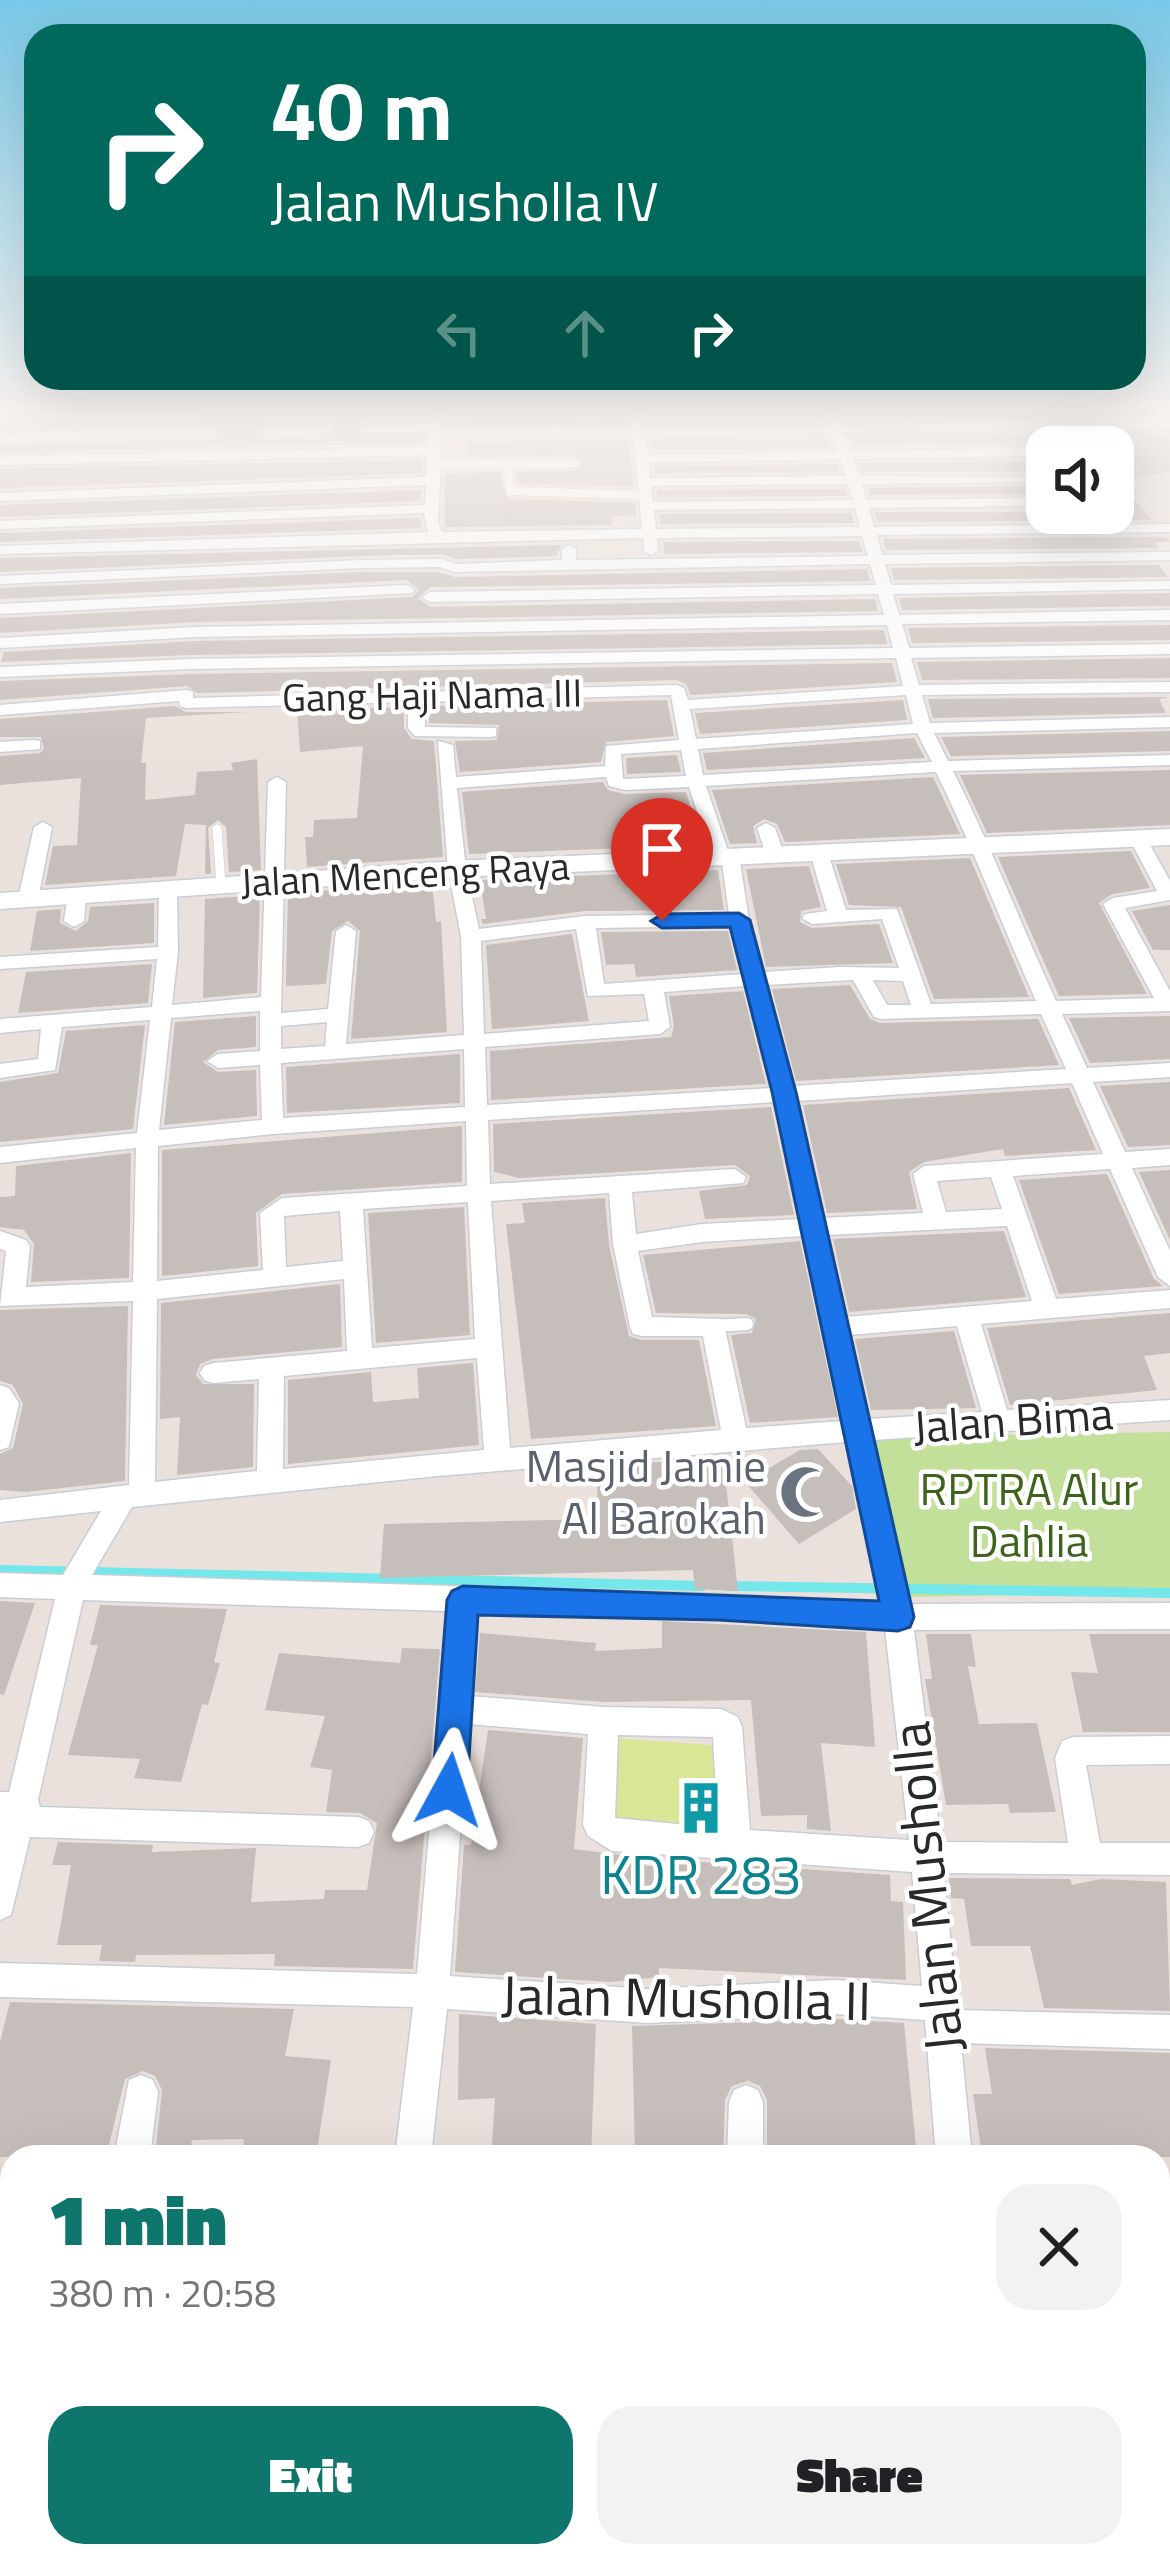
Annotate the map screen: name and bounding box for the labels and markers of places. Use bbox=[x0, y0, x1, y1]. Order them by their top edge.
pin bbox=[611, 798, 713, 921]
place label: Masjid Jamie Al Barokah bbox=[526, 1431, 766, 1551]
mosque icon: Masjid Jamie Al Barokah bbox=[777, 1463, 835, 1521]
building icon: KDR 283 bbox=[672, 1779, 730, 1837]
place label: KDR 283 bbox=[600, 1833, 802, 1915]

